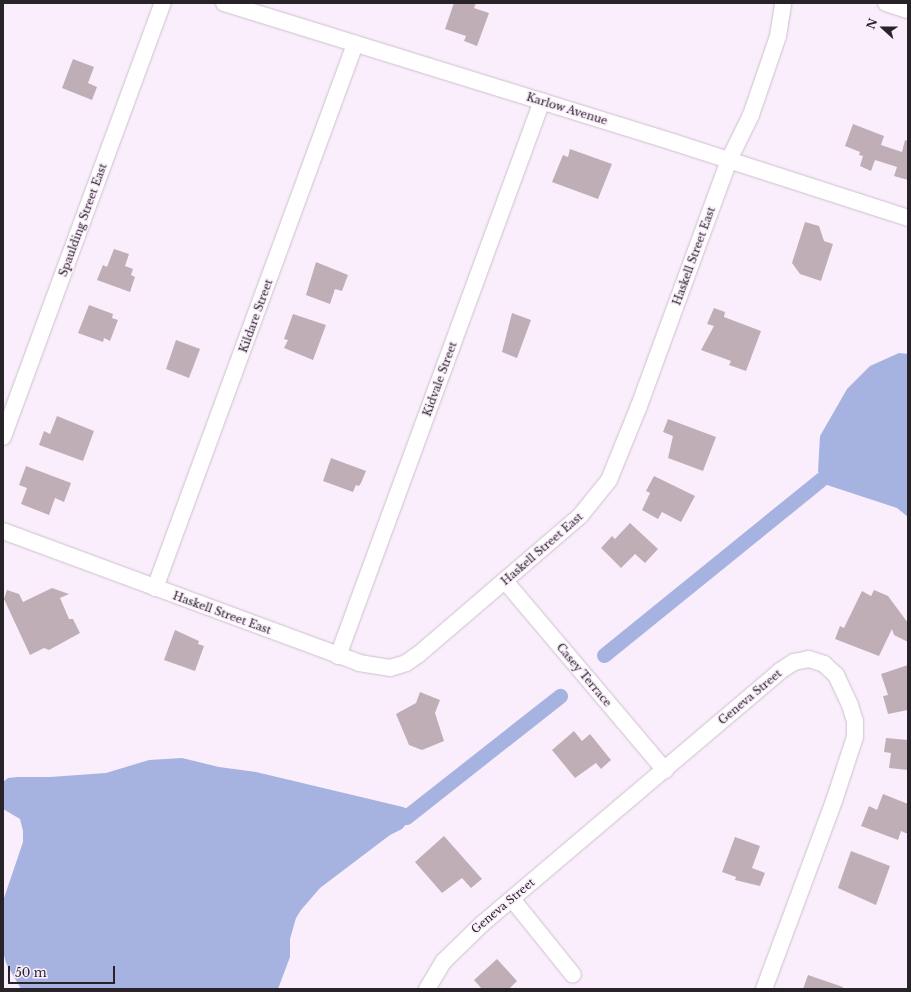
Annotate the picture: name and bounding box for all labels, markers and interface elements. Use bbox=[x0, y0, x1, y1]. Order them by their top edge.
north arrow bbox=[863, 8, 903, 48]
text: N bbox=[863, 16, 880, 31]
street label: Karlow Avenue bbox=[524, 90, 610, 128]
street label: Spaulding Street East bbox=[56, 162, 110, 278]
street label: Haskell Street East bbox=[670, 205, 718, 307]
street label: Kildare Street bbox=[237, 278, 275, 354]
street label: Kidvale Street bbox=[420, 340, 460, 418]
street label: Haskell Street East bbox=[499, 510, 585, 588]
street label: Haskell Street East bbox=[171, 589, 273, 637]
street label: Casey Terrace bbox=[554, 640, 614, 710]
street label: Geneva Street bbox=[716, 667, 784, 727]
street label: Geneva Street bbox=[469, 876, 537, 936]
scale bar bbox=[10, 958, 117, 984]
text: 50 m bbox=[15, 965, 47, 980]

